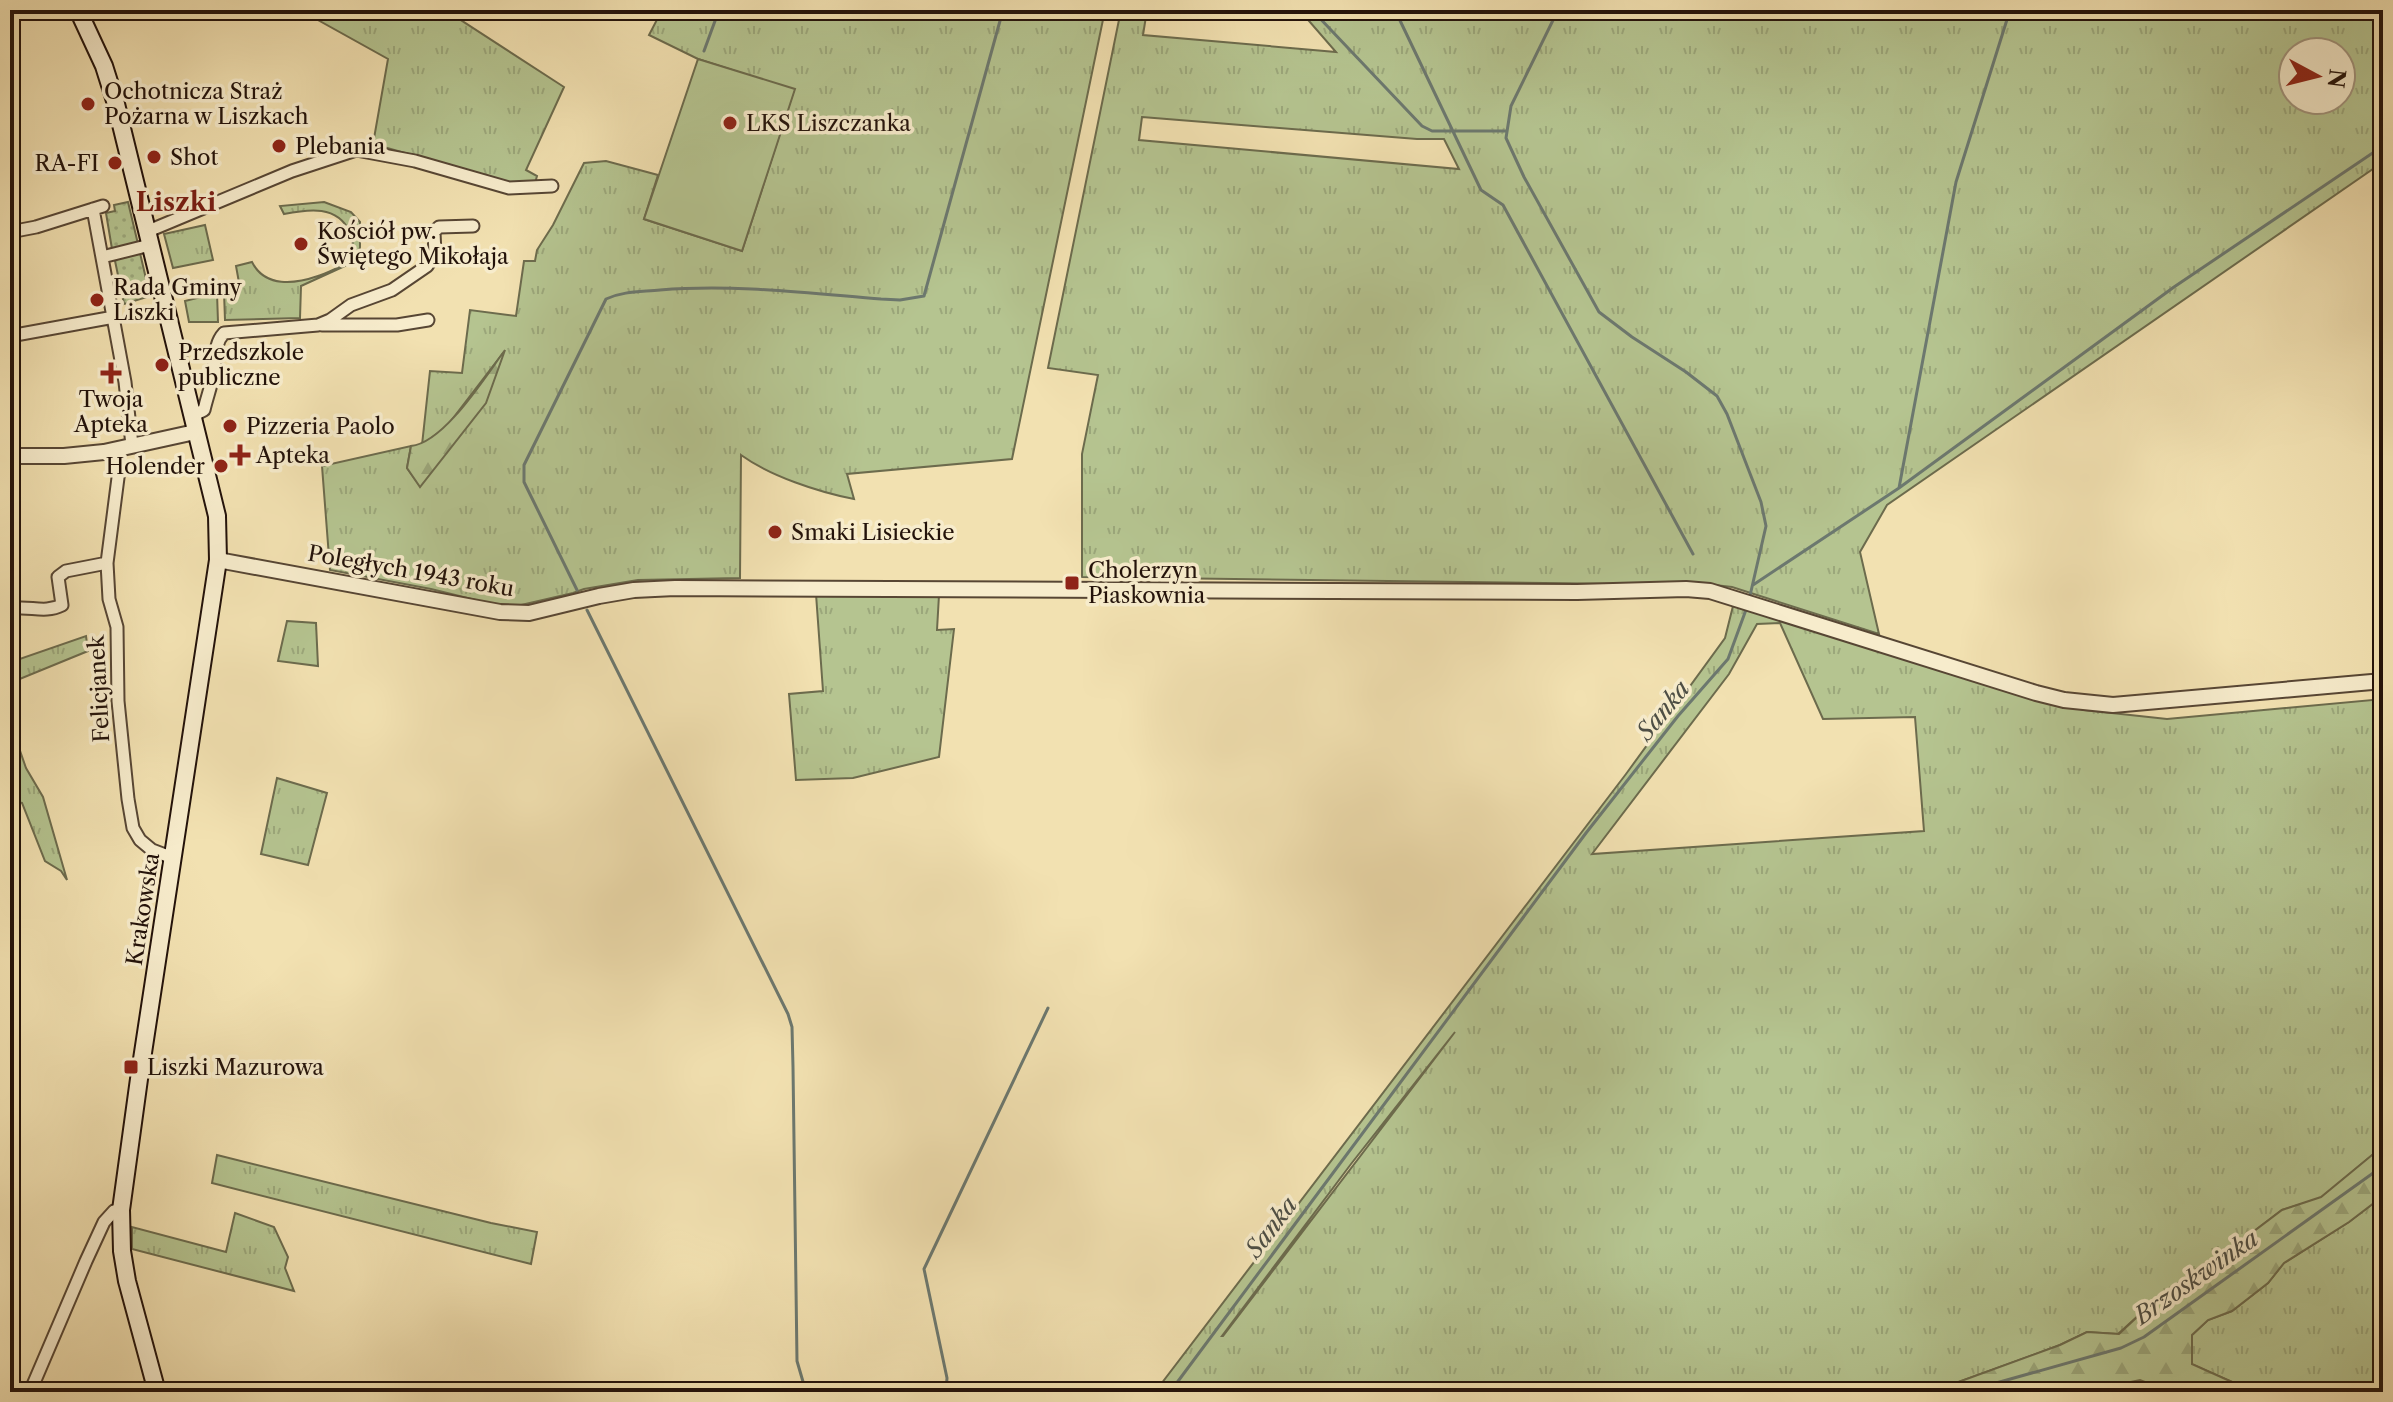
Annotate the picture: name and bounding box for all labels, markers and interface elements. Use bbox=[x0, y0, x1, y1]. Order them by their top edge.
north arrow bbox=[2277, 36, 2357, 116]
text: N bbox=[2322, 67, 2351, 90]
place label: Ochotnicza Straż Pożarna w Liszkach bbox=[104, 78, 309, 130]
marker: Ochotnicza Straż Pożarna w Liszkach bbox=[79, 95, 97, 113]
place label: LKS Liszczanka bbox=[746, 110, 911, 137]
marker: LKS Liszczanka bbox=[721, 114, 739, 132]
place label: Plebania bbox=[295, 133, 386, 160]
marker: Plebania bbox=[270, 137, 288, 155]
place label: Shot bbox=[170, 144, 218, 171]
marker: Shot bbox=[145, 148, 163, 166]
place label: RA-FI bbox=[35, 150, 99, 177]
marker: RA-FI bbox=[106, 154, 124, 172]
district label: Liszki bbox=[136, 186, 216, 218]
place label: Kościół pw. Świętego Mikołaja bbox=[317, 218, 509, 270]
marker: Kościół pw. Świętego Mikołaja bbox=[292, 235, 310, 253]
place label: Rada Gminy Liszki bbox=[113, 274, 242, 326]
marker: Rada Gminy Liszki bbox=[88, 291, 106, 309]
place label: Przedszkole publiczne bbox=[178, 339, 304, 391]
marker: Przedszkole publiczne bbox=[153, 356, 171, 374]
marker: Twoja Apteka bbox=[102, 364, 120, 382]
place label: Twoja Apteka bbox=[73, 386, 148, 438]
place label: Pizzeria Paolo bbox=[246, 413, 395, 440]
marker: Pizzeria Paolo bbox=[221, 417, 239, 435]
place label: Apteka bbox=[255, 442, 330, 469]
marker: Apteka bbox=[231, 446, 249, 464]
place label: Holender bbox=[106, 453, 205, 480]
marker: Holender bbox=[212, 457, 230, 475]
place label: Smaki Lisieckie bbox=[791, 519, 955, 546]
marker: Smaki Lisieckie bbox=[766, 523, 784, 541]
street label: Poległych 1943 roku bbox=[306, 540, 516, 602]
place label: Cholerzyn Piaskownia bbox=[1088, 557, 1206, 609]
marker: Cholerzyn Piaskownia bbox=[1063, 574, 1081, 592]
street label: Felicjanek bbox=[83, 634, 115, 743]
water label: Sanka bbox=[1629, 674, 1696, 747]
street label: Krakowska bbox=[121, 850, 165, 967]
place label: Liszki Mazurowa bbox=[147, 1054, 324, 1081]
marker: Liszki Mazurowa bbox=[122, 1058, 140, 1076]
water label: Sanka bbox=[1238, 1191, 1303, 1265]
water label: Brzoskwinka bbox=[2127, 1224, 2264, 1332]

